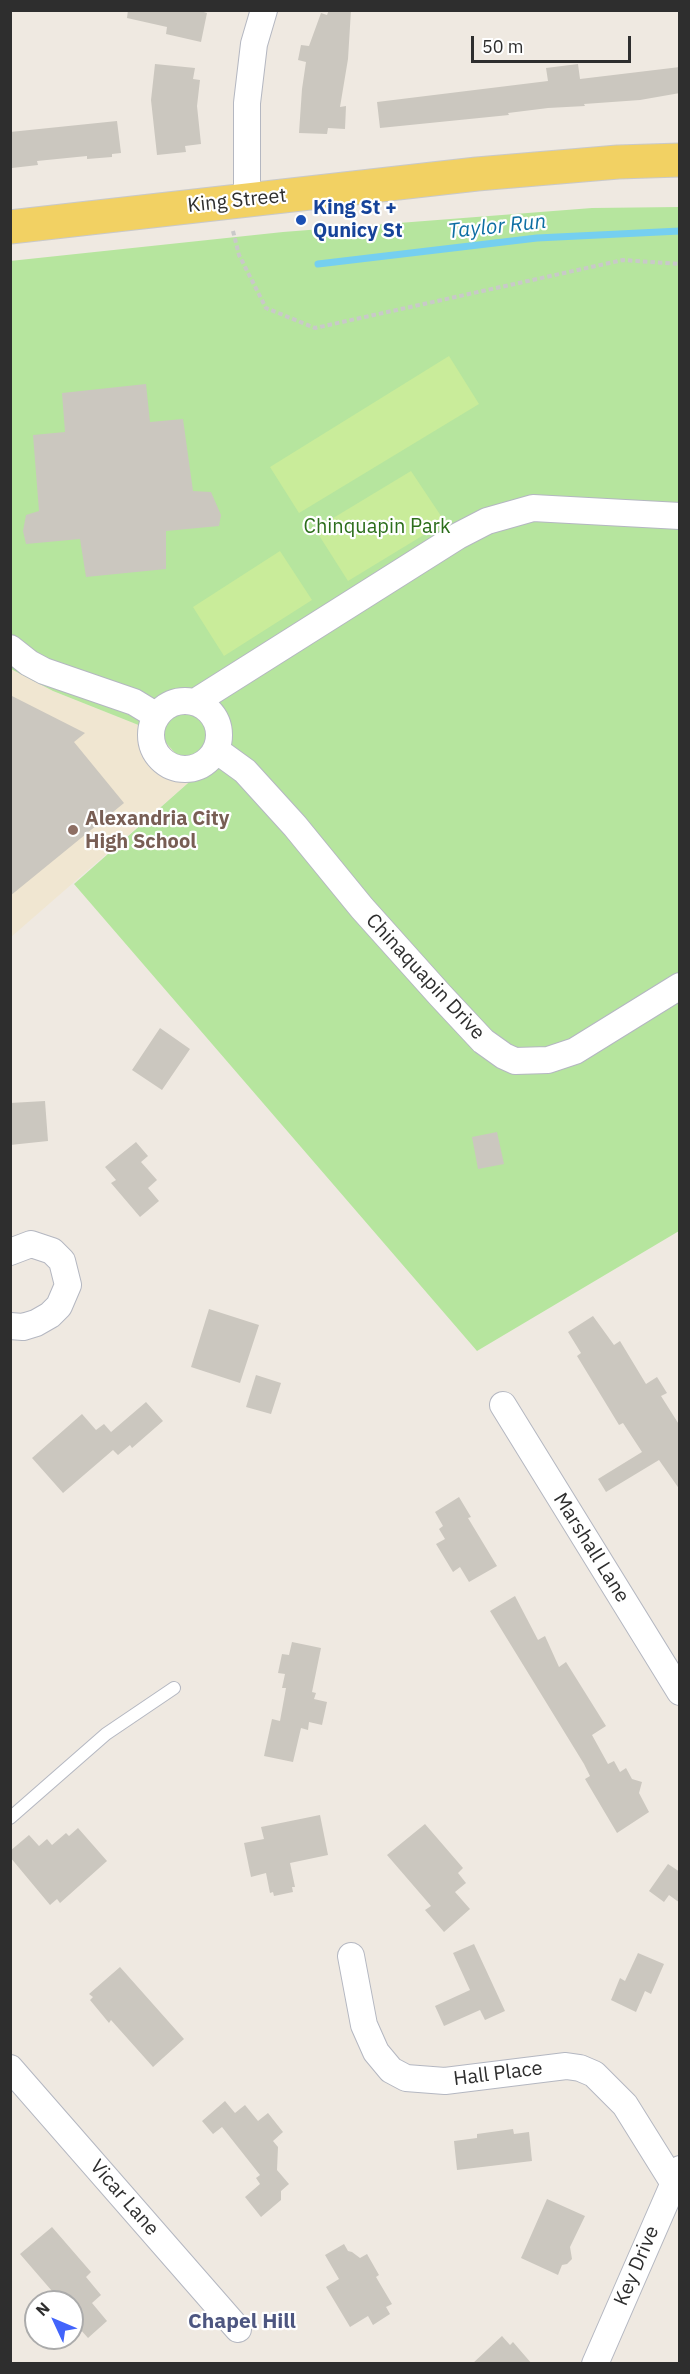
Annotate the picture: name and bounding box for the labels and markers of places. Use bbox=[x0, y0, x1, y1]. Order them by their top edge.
place label: King St + Qunicy St bbox=[313, 196, 403, 243]
marker: King St + Qunicy St bbox=[294, 213, 308, 227]
place label: Alexandria City High School bbox=[85, 807, 229, 854]
marker: Alexandria City High School bbox=[66, 823, 80, 837]

